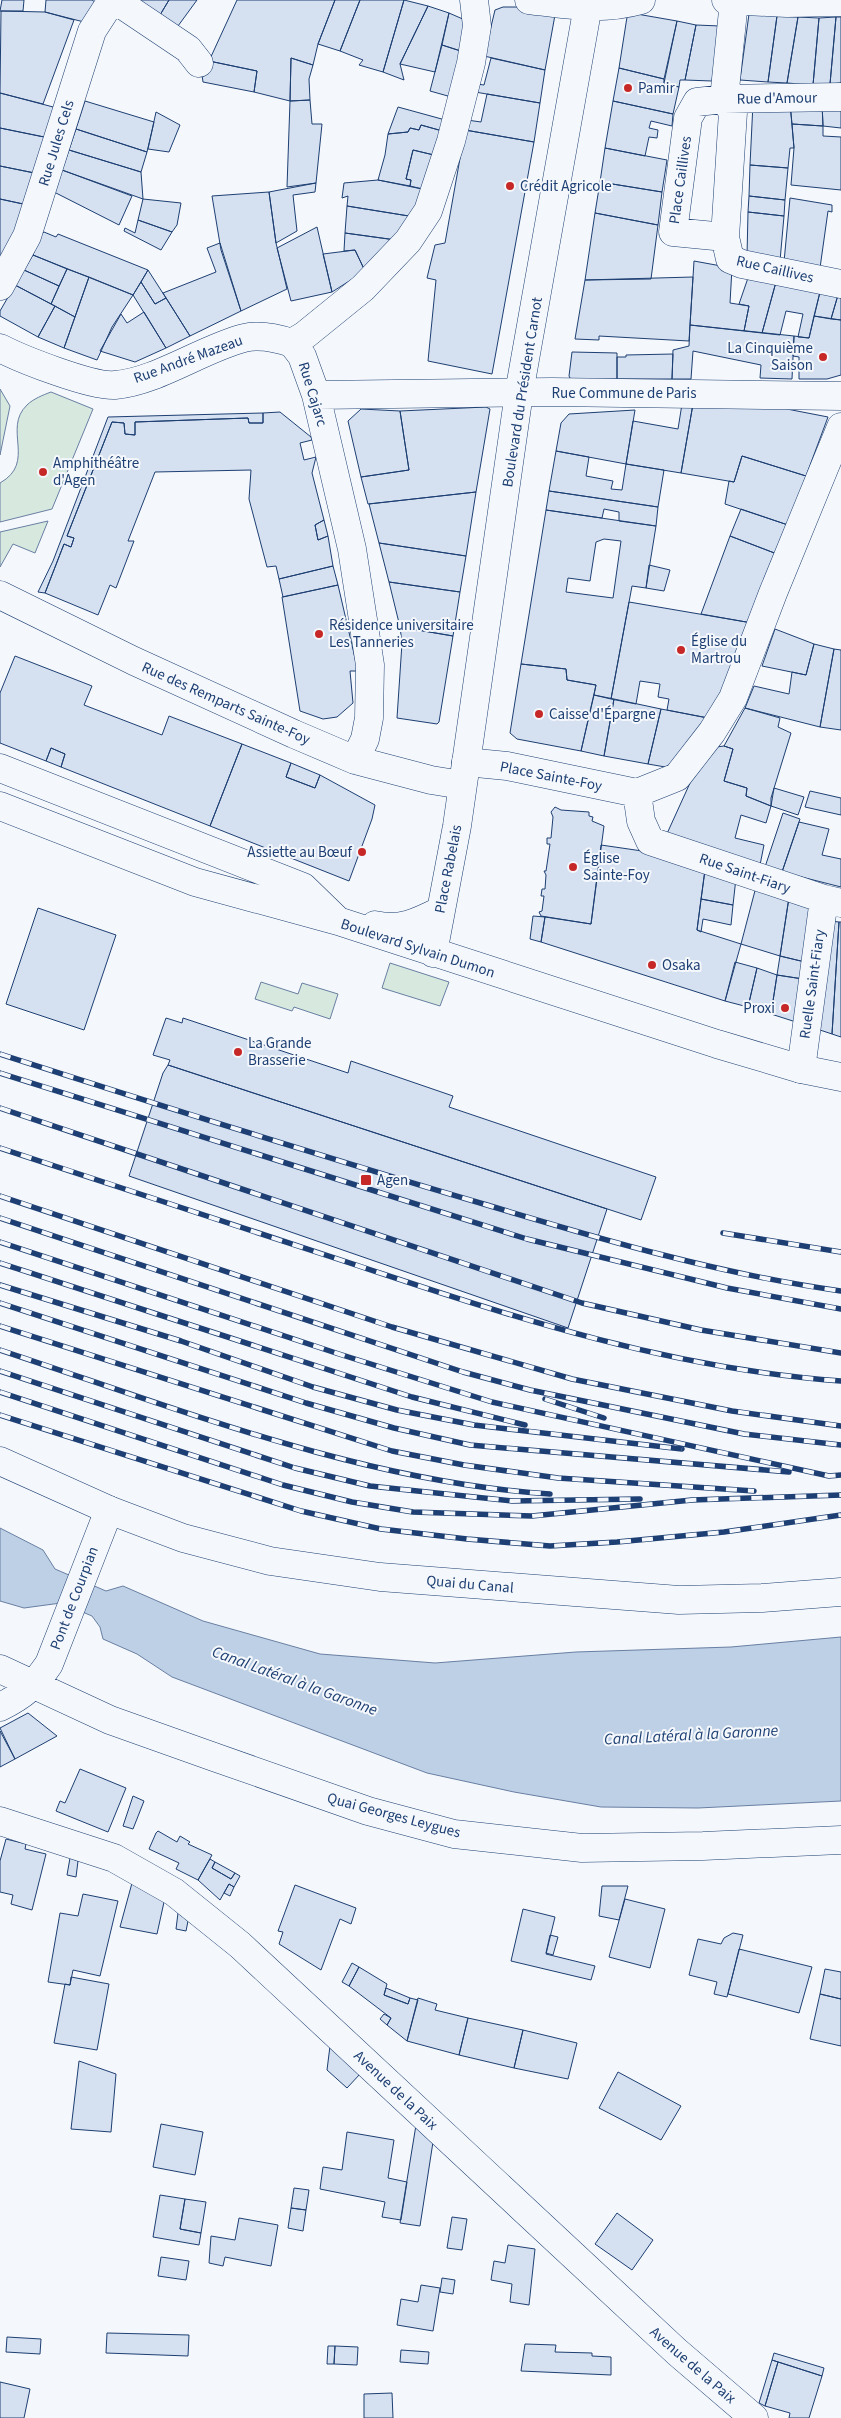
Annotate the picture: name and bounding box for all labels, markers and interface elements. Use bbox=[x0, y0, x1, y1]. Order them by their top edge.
place label: Pamir bbox=[638, 78, 676, 99]
marker: Pamir bbox=[622, 82, 634, 94]
street label: Rue d'Amour bbox=[737, 87, 818, 110]
street label: Rue Jules Cels bbox=[33, 97, 80, 189]
street label: Place Caillives bbox=[664, 135, 697, 225]
place label: Crédit Agricole bbox=[520, 176, 612, 197]
marker: Crédit Agricole bbox=[504, 180, 516, 192]
street label: Rue Caillives bbox=[734, 250, 816, 289]
street label: Boulevard du Président Carnot bbox=[497, 296, 548, 489]
street label: Rue André Mazeau bbox=[131, 330, 246, 389]
place label: La Cinquième Saison bbox=[727, 338, 813, 376]
marker: La Cinquième Saison bbox=[817, 351, 829, 363]
street label: Rue Cajarc bbox=[293, 359, 332, 429]
street label: Rue Commune de Paris bbox=[552, 383, 696, 404]
place label: Amphithéâtre d'Agen bbox=[53, 453, 139, 491]
marker: Amphithéâtre d'Agen bbox=[37, 466, 49, 478]
place label: Résidence universitaire Les Tanneries bbox=[329, 615, 474, 653]
marker: Résidence universitaire Les Tanneries bbox=[313, 628, 325, 640]
place label: Église du Martrou bbox=[691, 631, 747, 669]
marker: Église du Martrou bbox=[675, 644, 687, 656]
street label: Rue des Remparts Sainte-Foy bbox=[138, 657, 313, 750]
place label: Caisse d'Épargne bbox=[549, 704, 656, 725]
marker: Caisse d'Épargne bbox=[533, 708, 545, 720]
street label: Place Sainte-Foy bbox=[498, 756, 604, 797]
street label: Place Rabelais bbox=[430, 823, 467, 915]
place label: Assiette au Bœuf bbox=[247, 842, 353, 863]
marker: Assiette au Bœuf bbox=[356, 846, 368, 858]
place label: Église Sainte-Foy bbox=[583, 848, 650, 886]
street label: Rue Saint-Fiary bbox=[696, 848, 793, 899]
marker: Église Sainte-Foy bbox=[567, 861, 579, 873]
street label: Boulevard Sylvain Dumon bbox=[338, 914, 498, 983]
street label: Ruelle Saint-Fiary bbox=[794, 928, 831, 1040]
place label: Osaka bbox=[662, 955, 701, 976]
marker: Osaka bbox=[646, 959, 658, 971]
place label: Proxi bbox=[743, 998, 775, 1019]
marker: Proxi bbox=[779, 1002, 791, 1014]
place label: La Grande Brasserie bbox=[248, 1033, 312, 1071]
marker: La Grande Brasserie bbox=[232, 1046, 244, 1058]
place label: Agen bbox=[377, 1170, 408, 1191]
marker: Agen bbox=[359, 1173, 373, 1187]
street label: Pont de Courpian bbox=[45, 1543, 104, 1653]
street label: Quai du Canal bbox=[425, 1570, 515, 1599]
water label: Canal Latéral à la Garonne bbox=[209, 1641, 381, 1721]
water label: Canal Latéral à la Garonne bbox=[603, 1719, 779, 1751]
street label: Quai Georges Leygues bbox=[325, 1788, 463, 1843]
street label: Avenue de la Paix bbox=[349, 2046, 443, 2135]
street label: Avenue de la Paix bbox=[645, 2322, 741, 2409]

